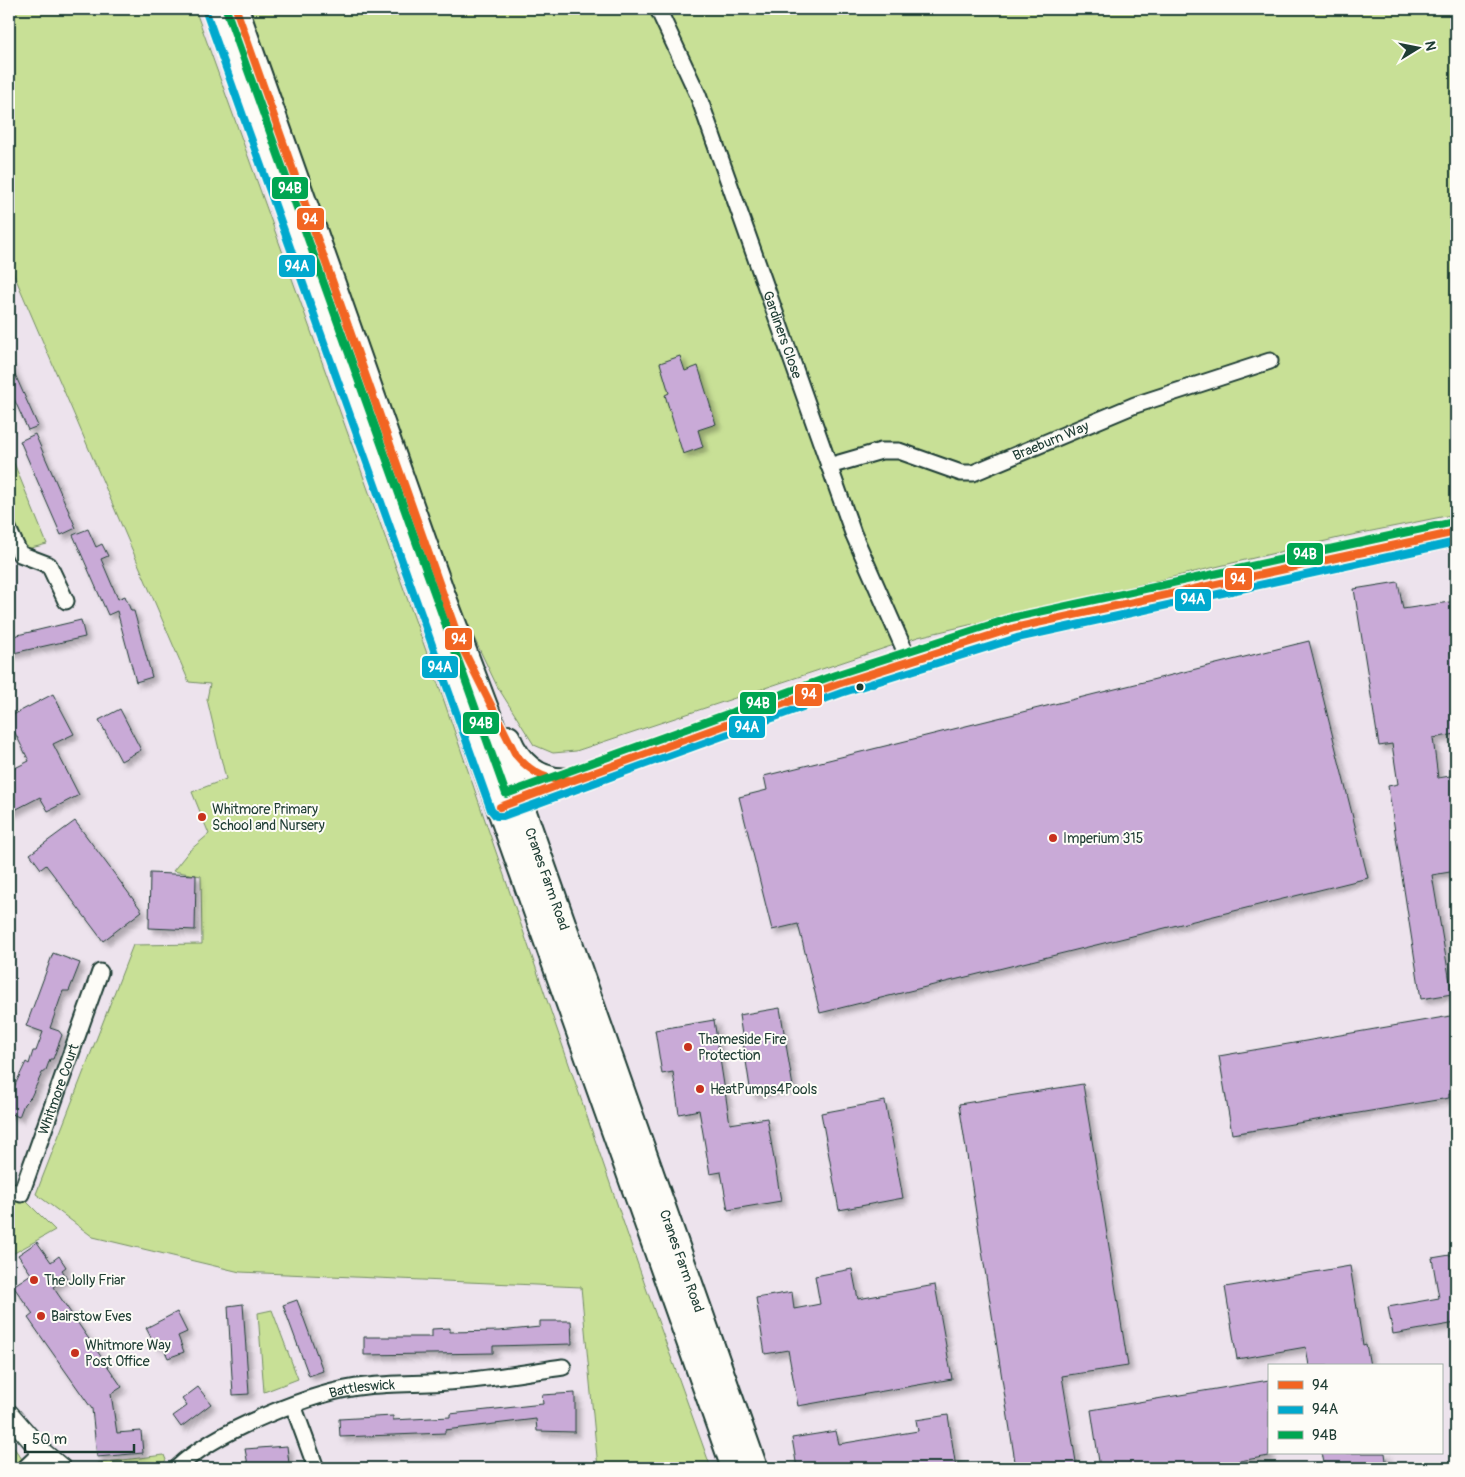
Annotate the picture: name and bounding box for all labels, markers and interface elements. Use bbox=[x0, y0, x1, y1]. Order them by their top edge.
north arrow bbox=[1392, 22, 1442, 72]
text: N bbox=[1421, 40, 1440, 52]
line badge: 94B bbox=[271, 176, 309, 200]
text: 94B bbox=[278, 180, 302, 197]
line badge: 94 bbox=[296, 207, 325, 231]
text: 94 bbox=[302, 211, 319, 228]
line badge: 94A bbox=[278, 254, 316, 278]
text: 94A bbox=[285, 258, 309, 275]
street label: Gardiners Close bbox=[759, 289, 806, 381]
street label: Braeburn Way bbox=[1010, 417, 1091, 464]
line badge: 94B bbox=[1286, 542, 1324, 566]
text: 94B bbox=[1293, 546, 1317, 563]
line badge: 94 bbox=[1224, 567, 1253, 591]
text: 94 bbox=[1230, 571, 1247, 588]
line badge: 94A bbox=[1174, 588, 1212, 612]
text: 94A bbox=[1181, 591, 1205, 608]
line badge: 94 bbox=[444, 627, 473, 651]
text: 94 bbox=[451, 631, 468, 648]
line badge: 94A bbox=[421, 655, 459, 679]
text: 94A bbox=[428, 659, 452, 676]
unlabelled marker bbox=[855, 682, 865, 692]
line badge: 94 bbox=[794, 683, 823, 707]
text: 94 bbox=[801, 686, 818, 703]
line badge: 94B bbox=[739, 691, 777, 715]
text: 94B bbox=[746, 695, 770, 712]
line badge: 94B bbox=[462, 711, 500, 735]
text: 94B bbox=[469, 715, 493, 732]
line badge: 94A bbox=[728, 715, 766, 739]
text: 94A bbox=[735, 719, 759, 736]
place label: Whitmore Primary School and Nursery bbox=[212, 801, 325, 834]
marker: Whitmore Primary School and Nursery bbox=[196, 811, 208, 823]
street label: Cranes Farm Road bbox=[521, 826, 573, 933]
place label: Imperium 315 bbox=[1063, 830, 1143, 847]
marker: Imperium 315 bbox=[1047, 832, 1059, 844]
place label: Thameside Fire Protection bbox=[698, 1031, 787, 1064]
street label: Whitmore Court bbox=[35, 1041, 83, 1137]
marker: Thameside Fire Protection bbox=[682, 1041, 694, 1053]
place label: HeatPumps4Pools bbox=[710, 1081, 818, 1098]
marker: HeatPumps4Pools bbox=[694, 1083, 706, 1095]
street label: Cranes Farm Road bbox=[656, 1208, 707, 1315]
place label: The Jolly Friar bbox=[44, 1272, 126, 1289]
marker: The Jolly Friar bbox=[28, 1274, 40, 1286]
place label: Bairstow Eves bbox=[51, 1308, 132, 1325]
marker: Bairstow Eves bbox=[35, 1310, 47, 1322]
place label: Whitmore Way Post Office bbox=[85, 1337, 171, 1370]
marker: Whitmore Way Post Office bbox=[69, 1347, 81, 1359]
legend bbox=[1268, 1364, 1442, 1454]
street label: Battleswick bbox=[327, 1376, 395, 1402]
text: 94 bbox=[1312, 1376, 1329, 1395]
text: 94A bbox=[1312, 1400, 1338, 1419]
scale bar bbox=[25, 1422, 134, 1454]
text: 94B bbox=[1312, 1426, 1337, 1445]
text: 50 m bbox=[32, 1430, 67, 1449]

